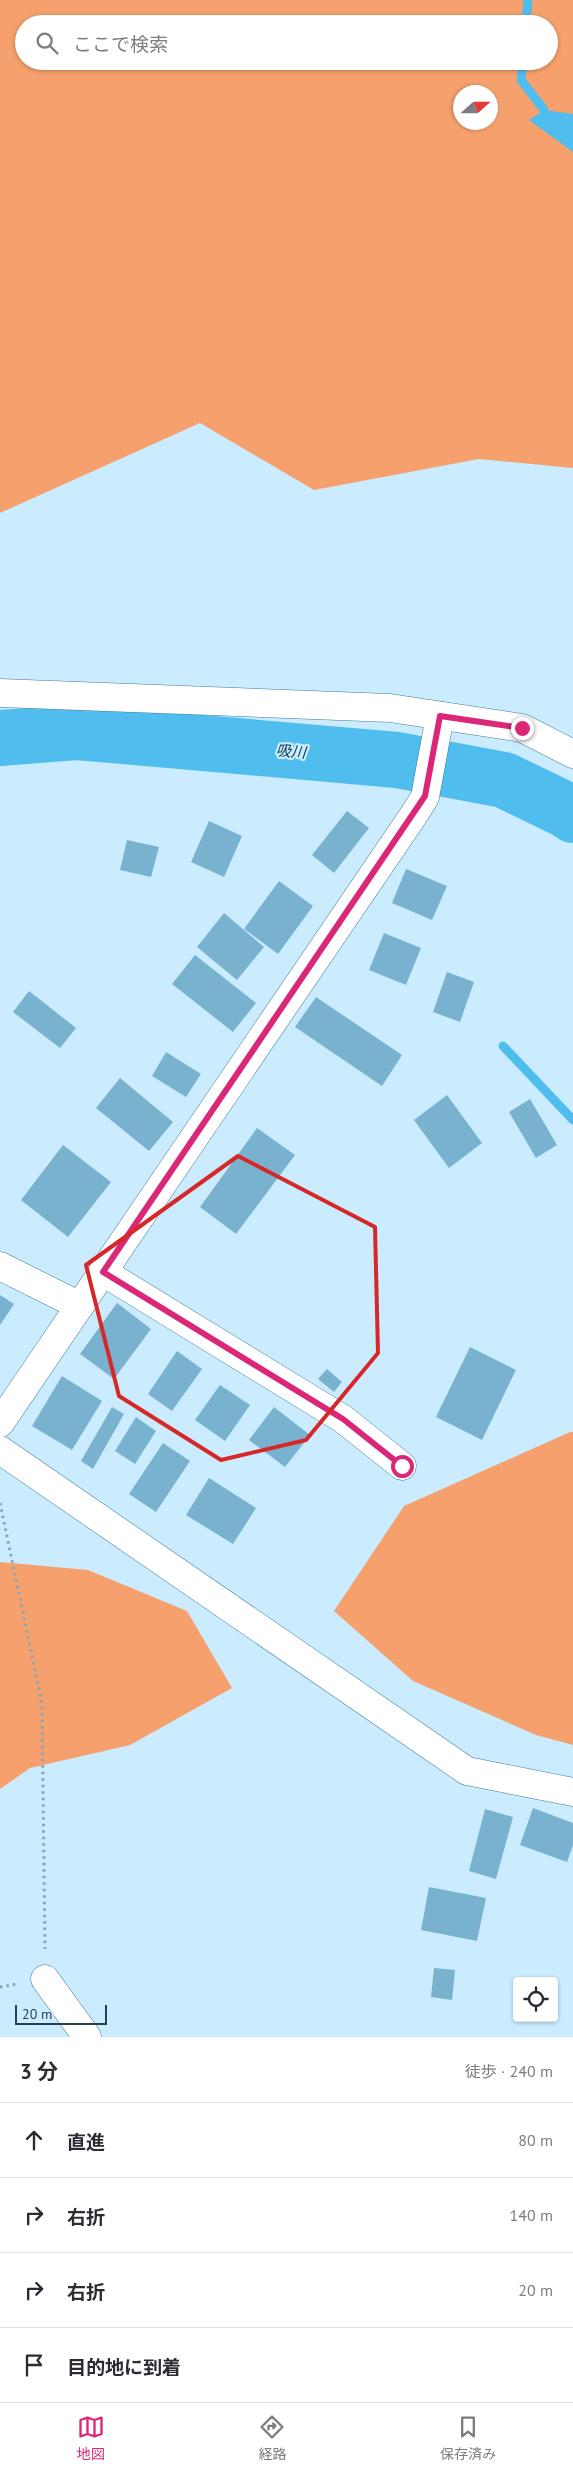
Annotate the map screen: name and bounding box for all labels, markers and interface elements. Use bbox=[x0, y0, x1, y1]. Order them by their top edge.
search box bbox=[15, 15, 558, 70]
icon: search bbox=[33, 29, 61, 57]
text: ここで検索 bbox=[73, 32, 168, 56]
north arrow bbox=[453, 85, 498, 130]
route end bbox=[511, 717, 534, 740]
water label: 吸川 bbox=[275, 740, 309, 762]
route start bbox=[391, 1455, 414, 1478]
map controls bbox=[513, 1977, 558, 2022]
button: locate bbox=[513, 1977, 558, 2022]
scale bar bbox=[15, 2002, 108, 2025]
text: 20 m bbox=[22, 2005, 52, 2023]
text: 3 分 bbox=[20, 2058, 58, 2085]
text: 徒歩 · 240 m bbox=[465, 2061, 553, 2081]
icon: ahead bbox=[20, 2126, 48, 2154]
text: 直進 bbox=[67, 2130, 105, 2154]
text: 80 m bbox=[518, 2130, 553, 2150]
icon: right bbox=[20, 2201, 48, 2229]
text: 右折 bbox=[67, 2205, 105, 2229]
text: 140 m bbox=[510, 2205, 553, 2225]
icon: right bbox=[20, 2276, 48, 2304]
text: 右折 bbox=[67, 2280, 105, 2304]
text: 20 m bbox=[518, 2280, 553, 2300]
icon: arrive bbox=[20, 2351, 48, 2379]
text: 目的地に到着 bbox=[67, 2355, 181, 2379]
tab: 地図 bbox=[77, 2413, 105, 2463]
tab: 経路 bbox=[258, 2413, 286, 2463]
tab: 保存済み bbox=[440, 2413, 496, 2463]

